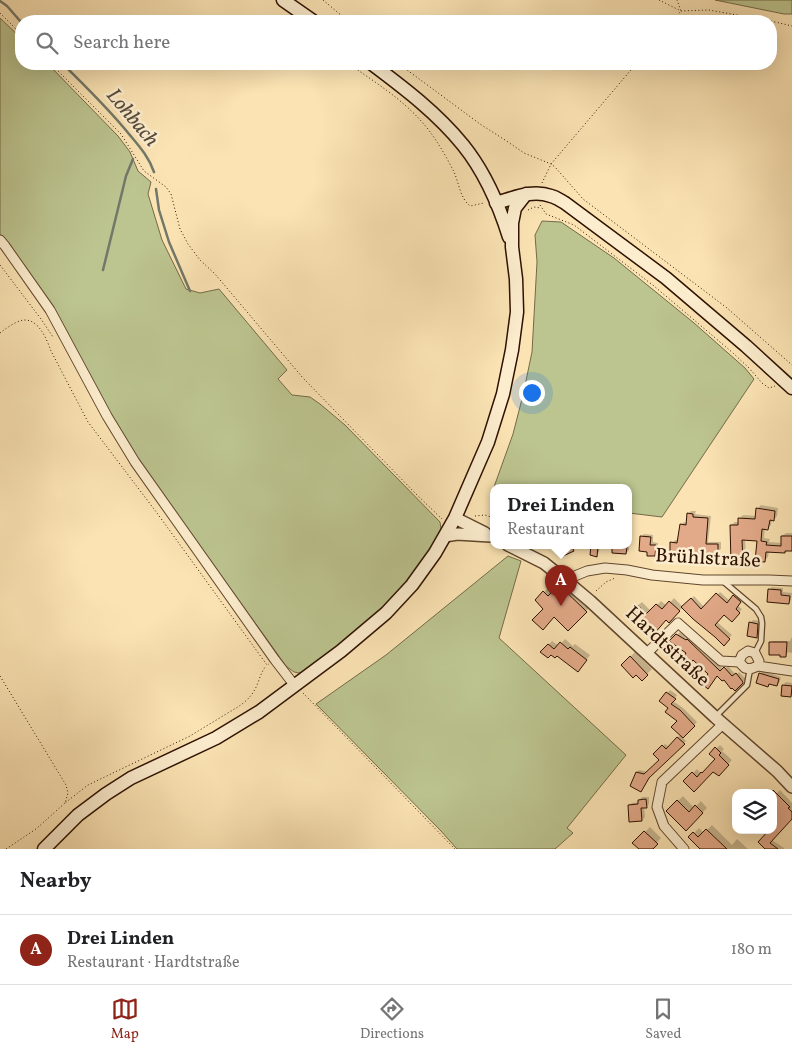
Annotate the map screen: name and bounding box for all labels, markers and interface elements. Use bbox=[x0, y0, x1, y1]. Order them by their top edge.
search box bbox=[15, 15, 777, 70]
icon: search bbox=[33, 29, 61, 57]
text: Search here bbox=[73, 30, 170, 56]
water label: Lohbach bbox=[99, 82, 165, 154]
your location bbox=[519, 380, 545, 406]
popup bbox=[490, 484, 632, 549]
text: Drei Linden bbox=[507, 493, 615, 519]
text: Restaurant bbox=[507, 519, 585, 541]
street label: Brühlstraße bbox=[655, 542, 761, 576]
pin: A bbox=[545, 565, 577, 606]
street label: Hardtstraße bbox=[618, 600, 716, 694]
map controls bbox=[732, 789, 777, 834]
button: layers bbox=[732, 789, 777, 834]
text: Nearby bbox=[20, 867, 91, 896]
text: Drei Linden bbox=[67, 926, 174, 952]
text: A bbox=[30, 939, 42, 961]
text: 180 m bbox=[731, 939, 772, 961]
text: Restaurant · Hardtstraße bbox=[67, 952, 240, 974]
tab: Map bbox=[111, 995, 139, 1044]
tab: Directions bbox=[360, 995, 424, 1044]
tab: Saved bbox=[645, 995, 681, 1044]

